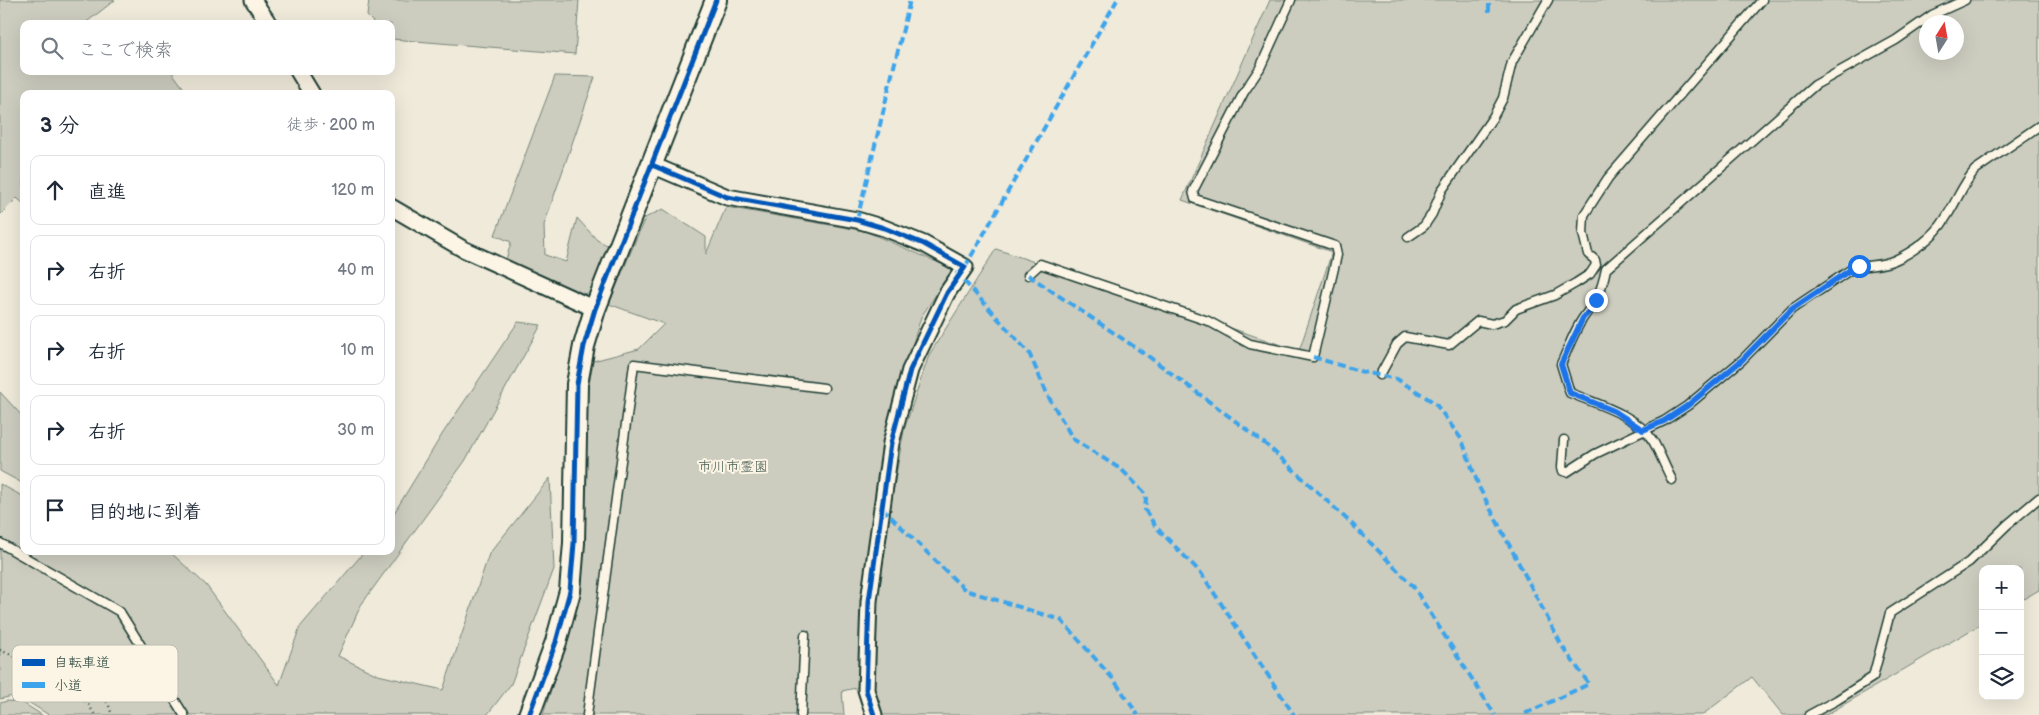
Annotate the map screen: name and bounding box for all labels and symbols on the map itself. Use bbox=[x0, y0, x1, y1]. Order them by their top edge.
north arrow bbox=[1919, 15, 1964, 60]
route start bbox=[1848, 255, 1871, 278]
route end bbox=[1585, 289, 1608, 312]
park label: 市川市霊園 bbox=[698, 458, 768, 475]
legend bbox=[12, 645, 178, 702]
text: 自転車道 bbox=[54, 654, 110, 671]
text: 小道 bbox=[54, 677, 82, 694]

